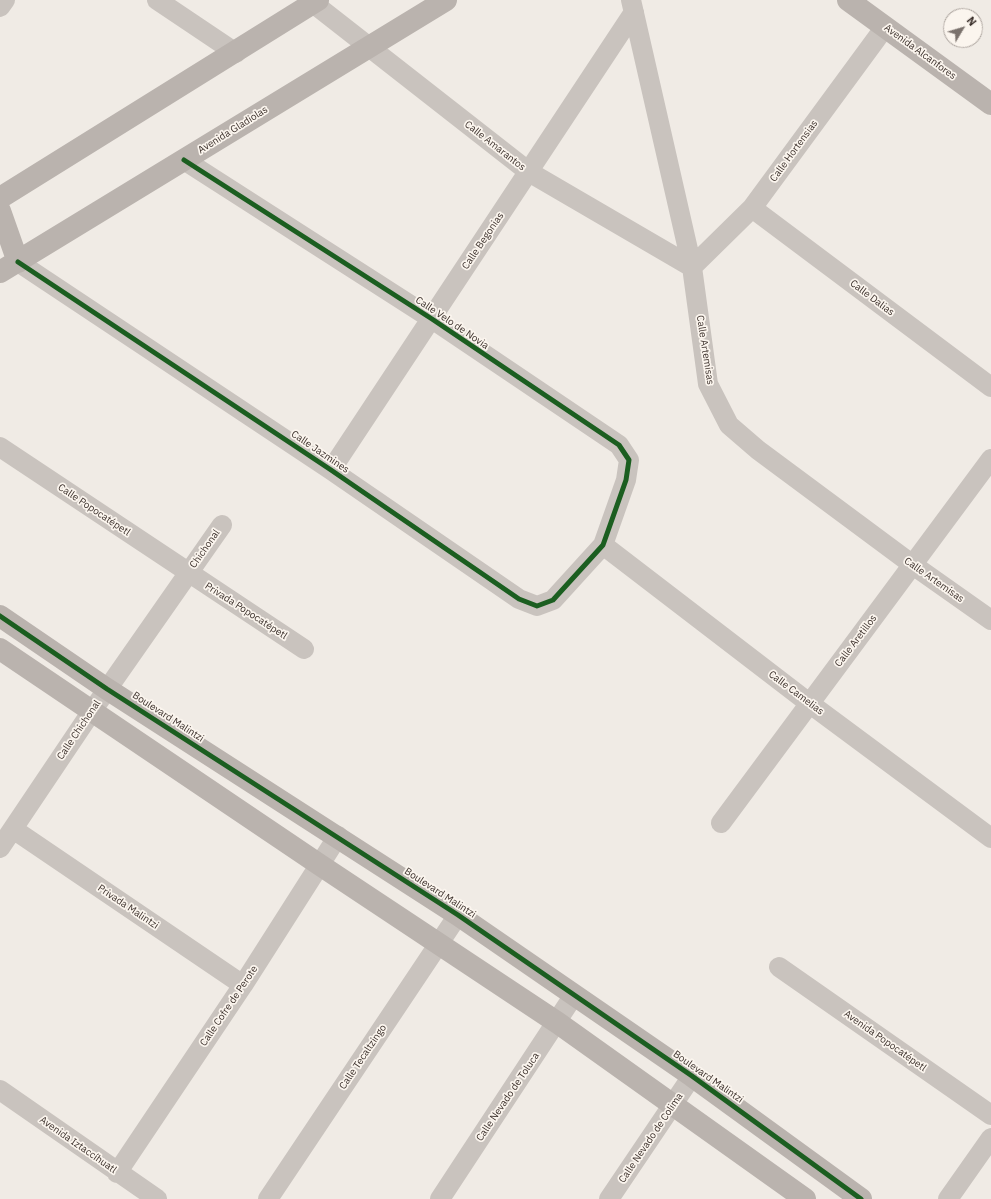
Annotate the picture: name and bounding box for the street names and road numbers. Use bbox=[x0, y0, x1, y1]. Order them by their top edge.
street label: Avenida Alcanfores bbox=[882, 22, 958, 82]
street label: Avenida Gladiolas bbox=[196, 104, 270, 156]
street label: Calle Hortensias bbox=[768, 118, 820, 184]
street label: Calle Amarantos bbox=[462, 119, 528, 173]
street label: Calle Begonias bbox=[460, 210, 506, 272]
street label: Calle Dalias bbox=[848, 277, 896, 319]
street label: Calle Velo de Novia bbox=[413, 294, 491, 352]
street label: Calle Artemisas bbox=[694, 314, 716, 386]
street label: Calle Jazmines bbox=[289, 428, 351, 476]
street label: Calle Popocatépetl bbox=[56, 481, 132, 539]
street label: Chichonal bbox=[187, 527, 223, 571]
street label: Calle Artemisas bbox=[902, 555, 966, 605]
street label: Privada Popocatépetl bbox=[203, 580, 289, 642]
street label: Calle Aretillos bbox=[832, 613, 880, 669]
street label: Calle Camelias bbox=[766, 668, 826, 718]
street label: Boulevard Malintzi bbox=[130, 689, 206, 745]
street label: Calle Chichonal bbox=[55, 698, 103, 762]
street label: Boulevard Malintzi bbox=[402, 865, 478, 921]
street label: Privada Malintzi bbox=[95, 882, 161, 932]
street label: Calle Cofre de Perote bbox=[198, 964, 260, 1048]
street label: Avenida Popocatépetl bbox=[841, 1008, 929, 1074]
street label: Calle Tecaltzingo bbox=[337, 1022, 389, 1092]
street label: Boulevard Malintzi bbox=[671, 1048, 745, 1106]
street label: Calle Nevado de Toluca bbox=[474, 1050, 542, 1144]
street label: Calle Nevado de Colima bbox=[616, 1091, 686, 1185]
street label: Avenida Iztaccíhuatl bbox=[37, 1114, 119, 1176]

